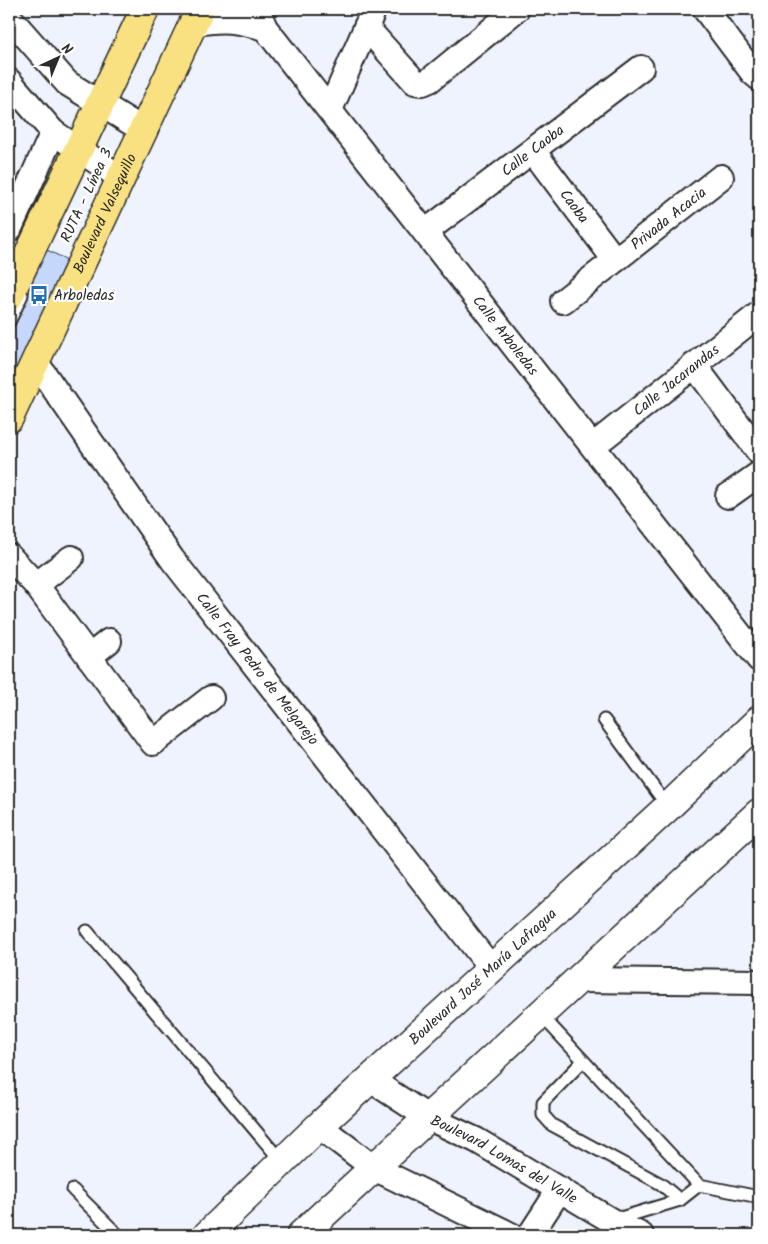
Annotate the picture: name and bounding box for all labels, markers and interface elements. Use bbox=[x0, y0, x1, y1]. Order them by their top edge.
north arrow bbox=[32, 32, 82, 82]
text: N bbox=[56, 38, 77, 60]
street label: Calle Caoba bbox=[496, 119, 570, 183]
street label: RUTA - Línea 3 bbox=[54, 144, 119, 247]
street label: Boulevard Valsequillo bbox=[67, 150, 144, 278]
street label: Privada Acacia bbox=[626, 182, 712, 257]
street label: Caoba bbox=[553, 184, 595, 229]
bus stop icon: Arboledas bbox=[28, 284, 50, 306]
place label: Arboledas bbox=[54, 284, 115, 308]
street label: Calle Arboledas bbox=[466, 291, 544, 382]
street label: Calle Jacarandas bbox=[628, 338, 726, 423]
street label: Calle Fray Pedro de Melgarejo bbox=[189, 588, 324, 751]
street label: Boulevard José María Lafragua bbox=[404, 903, 563, 1051]
street label: Boulevard Lomas del Valle bbox=[426, 1109, 582, 1211]

